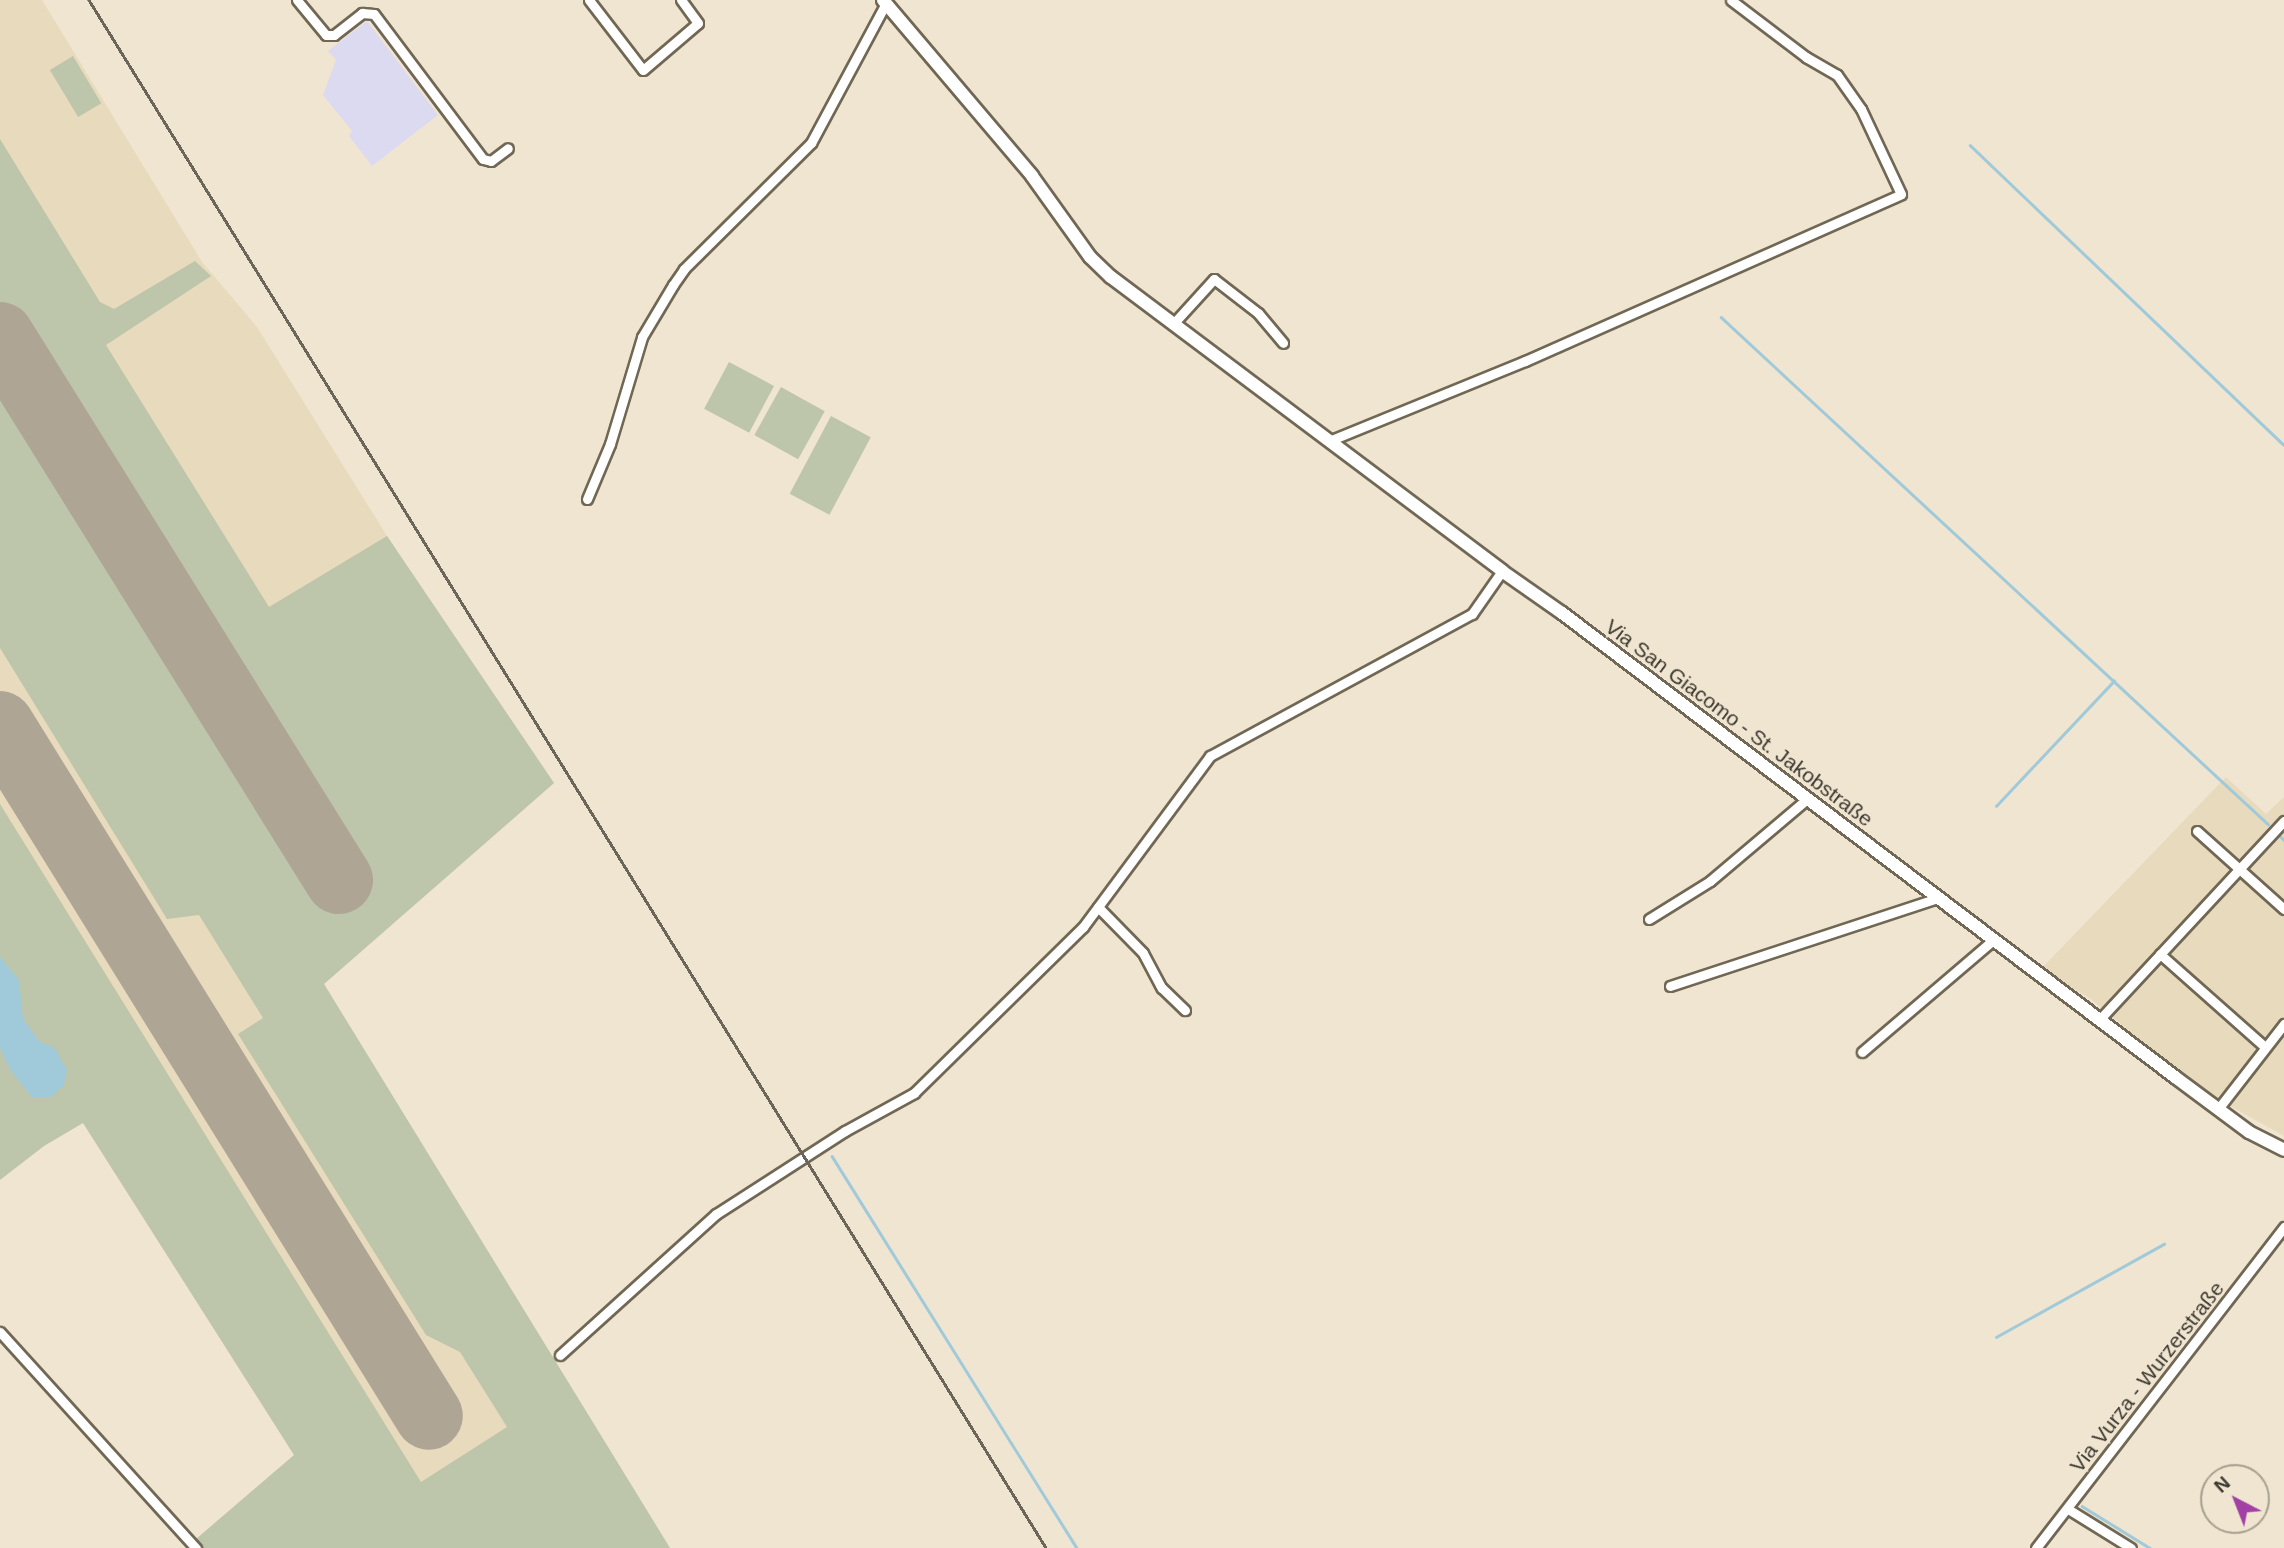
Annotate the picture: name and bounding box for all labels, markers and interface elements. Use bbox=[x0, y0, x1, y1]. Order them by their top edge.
street label: Via San Giacomo - St. Jakobstraße bbox=[1600, 614, 1878, 832]
street label: Via Vurza - Wurzerstraße bbox=[2065, 1277, 2229, 1477]
north arrow bbox=[2200, 1464, 2270, 1534]
text: N bbox=[2210, 1472, 2234, 1497]

